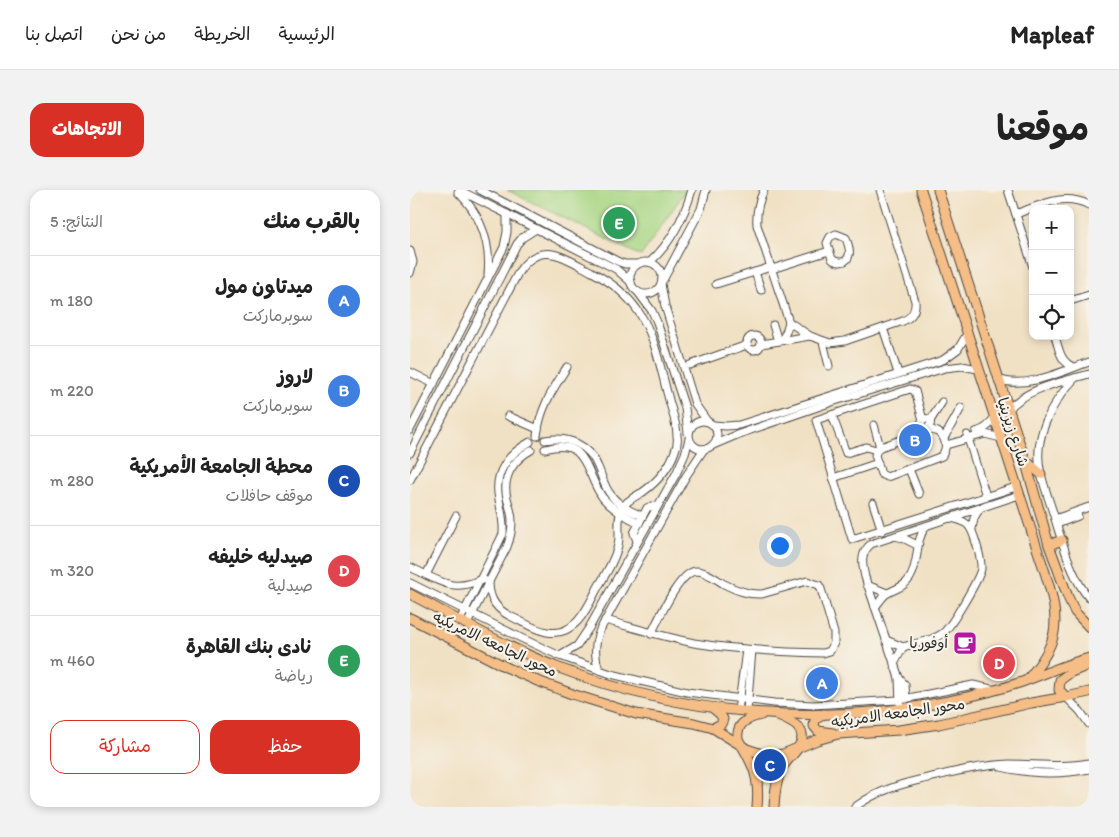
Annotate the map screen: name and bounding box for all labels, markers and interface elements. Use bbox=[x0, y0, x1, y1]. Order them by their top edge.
text: Mapleaf bbox=[1010, 20, 1094, 49]
text: اتصل بنا bbox=[25, 23, 83, 45]
text: من نحن bbox=[111, 23, 166, 45]
text: الخريطة bbox=[194, 23, 251, 45]
text: الرئيسية bbox=[279, 23, 335, 45]
button: الاتجاهات bbox=[30, 103, 144, 157]
text: موقعنا bbox=[996, 107, 1089, 149]
pin: E bbox=[603, 204, 635, 242]
map controls bbox=[1029, 205, 1074, 340]
button: + bbox=[1029, 205, 1074, 250]
text: بالقرب منك bbox=[263, 208, 360, 233]
text: النتائج: 5 bbox=[50, 212, 103, 231]
button: − bbox=[1029, 250, 1074, 295]
text: ميدتاون مول bbox=[215, 275, 313, 298]
text: 180 m bbox=[50, 291, 93, 310]
text: A bbox=[339, 291, 349, 310]
button: locate bbox=[1029, 295, 1074, 340]
text: سوبرماركت bbox=[243, 306, 313, 325]
text: لاروز bbox=[277, 365, 313, 388]
text: 220 m bbox=[50, 381, 94, 400]
text: B bbox=[339, 381, 349, 400]
street label: شارع زيزينيا bbox=[992, 395, 1033, 469]
text: سوبرماركت bbox=[243, 396, 313, 415]
pin: B bbox=[899, 421, 931, 459]
text: محطة الجامعة الأمريكية bbox=[129, 455, 313, 478]
text: 280 m bbox=[50, 471, 94, 490]
text: C bbox=[339, 471, 349, 490]
text: موقف حافلات bbox=[226, 486, 313, 505]
your location bbox=[767, 533, 793, 559]
text: صيدليه خليفه bbox=[208, 545, 313, 568]
text: 320 m bbox=[50, 561, 94, 580]
text: D bbox=[339, 561, 349, 580]
text: صيدلية bbox=[268, 576, 313, 595]
street label: محور الجامعه الامريكيه bbox=[430, 607, 560, 681]
cafe icon: أوفوريا bbox=[952, 630, 978, 656]
place label: أوفوريا bbox=[909, 634, 948, 652]
text: نادى بنك القاهرة bbox=[186, 635, 313, 658]
pin: D bbox=[983, 644, 1015, 682]
text: 460 m bbox=[50, 651, 95, 670]
text: E bbox=[340, 651, 348, 670]
pin: A bbox=[806, 664, 838, 702]
text: رياضة bbox=[275, 666, 313, 685]
street label: محور الجامعه الامريكيه bbox=[830, 695, 966, 731]
button: مشاركة bbox=[50, 720, 200, 774]
button: حفظ bbox=[210, 720, 360, 774]
pin: C bbox=[754, 746, 786, 784]

